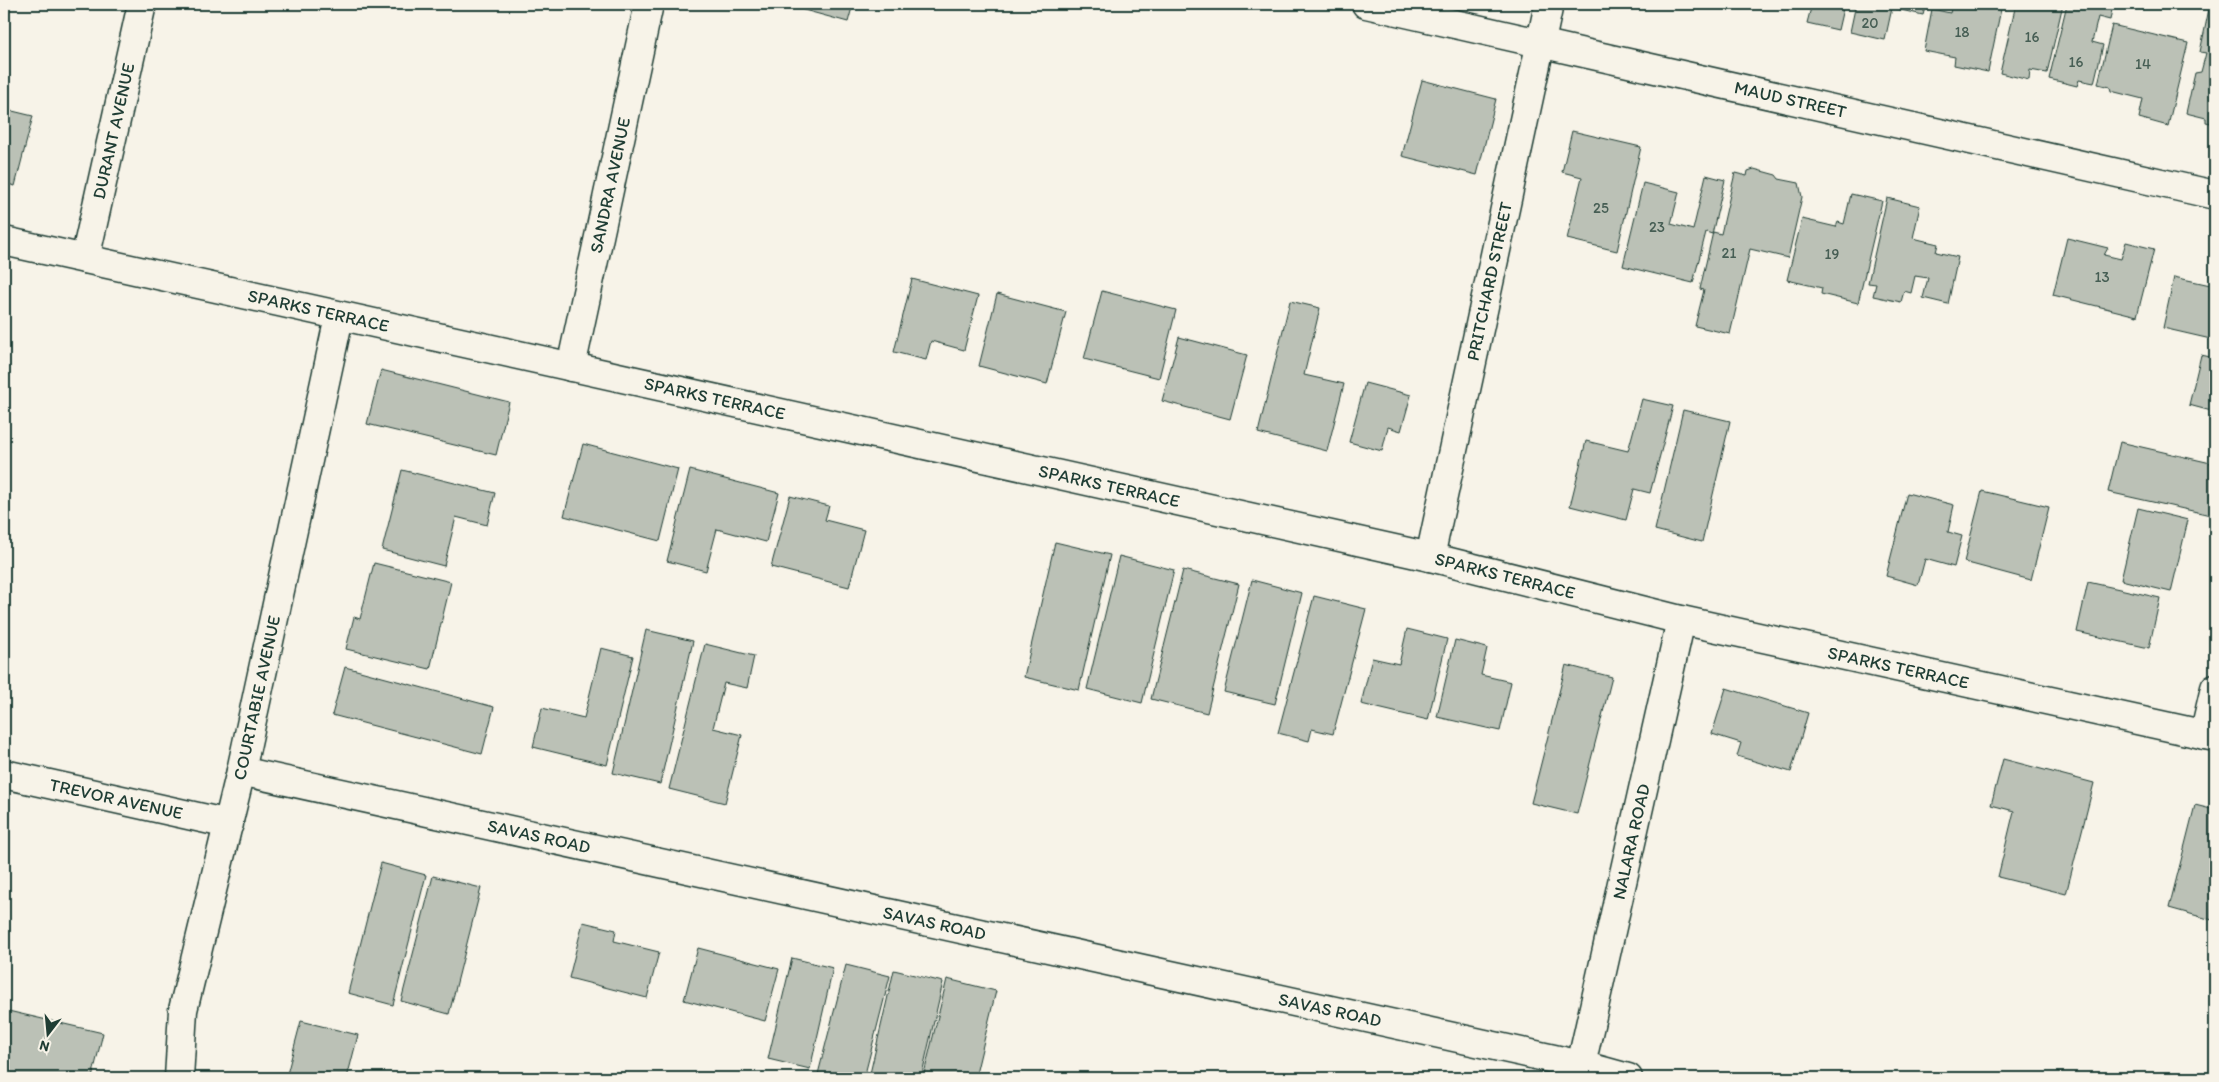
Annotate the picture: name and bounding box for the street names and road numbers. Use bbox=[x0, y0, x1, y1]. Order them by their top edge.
street label: DURANT AVENUE bbox=[88, 61, 139, 201]
street label: MAUD STREET bbox=[1732, 76, 1849, 123]
street label: SANDRA AVENUE bbox=[585, 115, 635, 255]
street label: PRITCHARD STREET bbox=[1462, 200, 1517, 363]
street label: SPARKS TERRACE bbox=[246, 284, 391, 337]
street label: SPARKS TERRACE bbox=[642, 372, 788, 425]
street label: SPARKS TERRACE bbox=[1036, 460, 1182, 512]
street label: SPARKS TERRACE bbox=[1433, 548, 1578, 604]
street label: COURTABIE AVENUE bbox=[228, 613, 285, 782]
street label: SPARKS TERRACE bbox=[1826, 641, 1971, 694]
street label: TREVOR AVENUE bbox=[48, 773, 185, 824]
street label: NALARA ROAD bbox=[1608, 782, 1655, 901]
street label: SAVAS ROAD bbox=[485, 814, 592, 858]
street label: SAVAS ROAD bbox=[881, 901, 988, 945]
street label: SAVAS ROAD bbox=[1277, 988, 1384, 1032]

